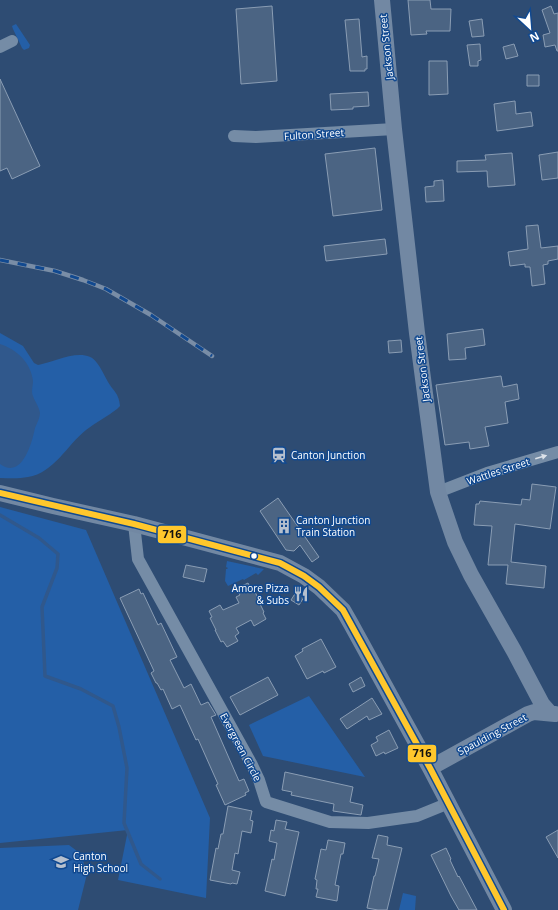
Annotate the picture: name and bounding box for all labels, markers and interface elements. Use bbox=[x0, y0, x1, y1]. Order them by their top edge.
north arrow bbox=[510, 8, 550, 48]
street label: Jackson Street bbox=[376, 13, 397, 81]
text: N bbox=[527, 29, 542, 46]
street label: Fulton Street bbox=[284, 125, 345, 143]
street label: Jackson Street bbox=[411, 335, 433, 403]
station icon: Canton Junction bbox=[270, 446, 288, 464]
place label: Canton Junction bbox=[291, 448, 365, 462]
street label: Wattles Street bbox=[465, 454, 532, 488]
one-way arrow bbox=[535, 454, 547, 460]
place label: Canton Junction Train Station bbox=[296, 513, 370, 539]
building icon: Canton Junction Train Station bbox=[275, 517, 293, 535]
line badge: 716 bbox=[157, 525, 187, 544]
text: 716 bbox=[163, 526, 181, 541]
unlabelled marker bbox=[249, 551, 259, 561]
place label: Amore Pizza & Subs bbox=[232, 581, 289, 607]
restaurant icon: Amore Pizza & Subs bbox=[292, 585, 310, 603]
street label: Evergreen Circle bbox=[217, 710, 265, 784]
street label: Spaulding Street bbox=[455, 710, 529, 758]
line badge: 716 bbox=[407, 744, 437, 763]
text: 716 bbox=[413, 745, 431, 760]
place label: Canton High School bbox=[73, 849, 128, 875]
school or university icon: Canton High School bbox=[52, 853, 70, 871]

